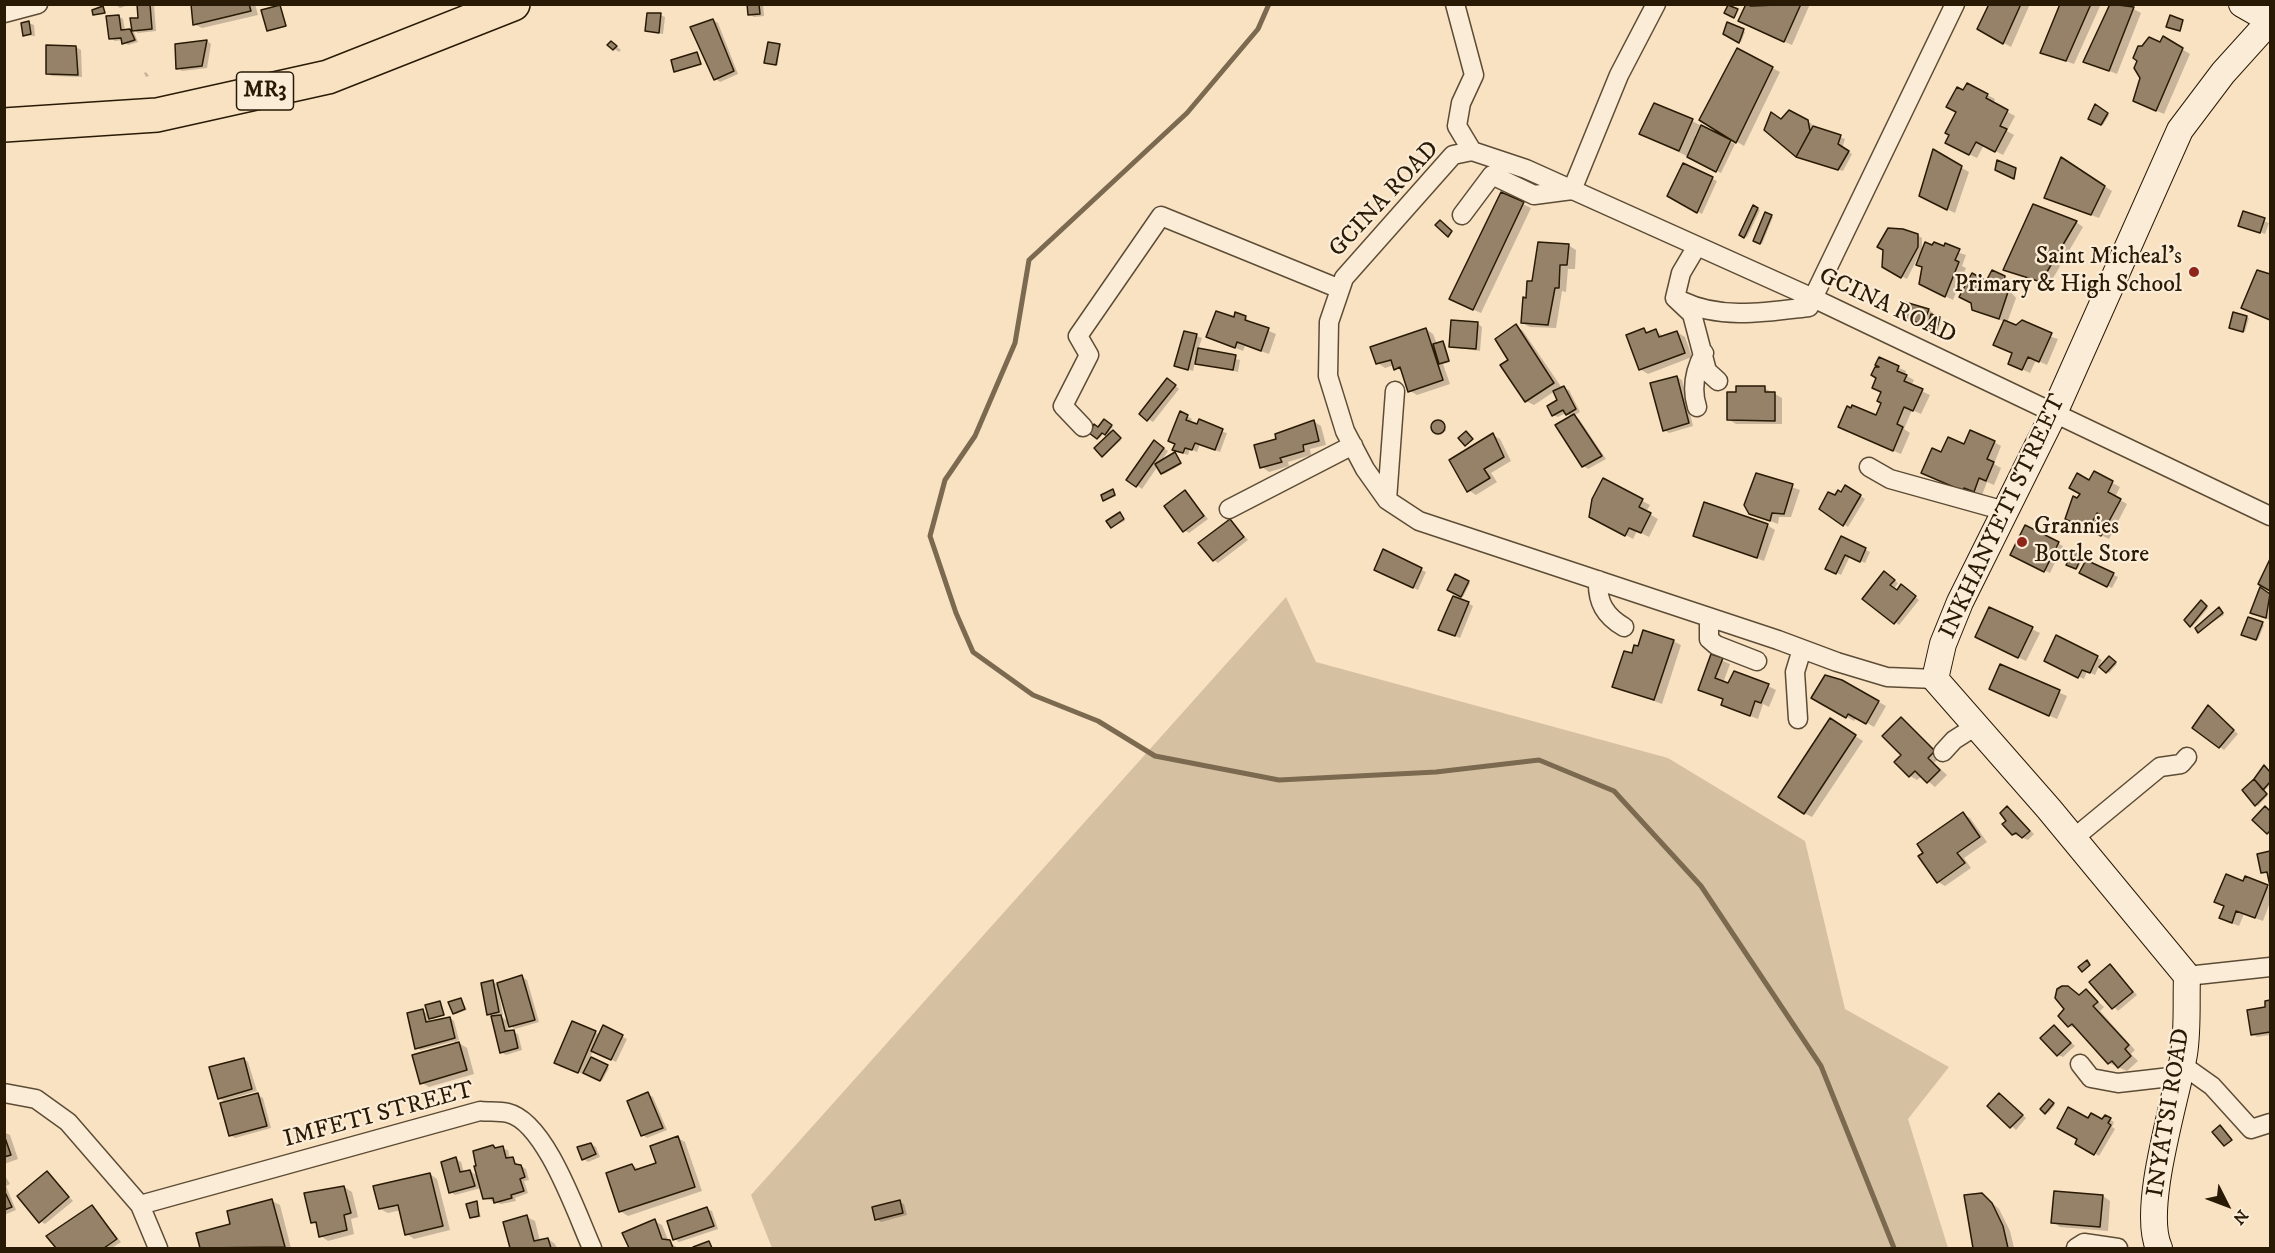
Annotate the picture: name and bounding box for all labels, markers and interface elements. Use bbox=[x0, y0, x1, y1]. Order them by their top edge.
road number: MR3 bbox=[236, 72, 294, 110]
street label: GCINA ROAD bbox=[1324, 136, 1446, 264]
place label: Saint Micheal's Primary & High School bbox=[1954, 244, 2182, 300]
street label: GCINA ROAD bbox=[1814, 263, 1960, 351]
marker: Saint Micheal's Primary & High School bbox=[2187, 265, 2201, 279]
street label: INKHANYETI STREET bbox=[1935, 390, 2073, 644]
place label: Grannies Bottle Store bbox=[2034, 514, 2149, 570]
marker: Grannies Bottle Store bbox=[2015, 535, 2029, 549]
street label: INYATSI ROAD bbox=[2142, 1027, 2198, 1199]
street label: IMFETI STREET bbox=[281, 1077, 477, 1155]
north arrow bbox=[2197, 1175, 2257, 1235]
text: N bbox=[2229, 1205, 2252, 1229]

